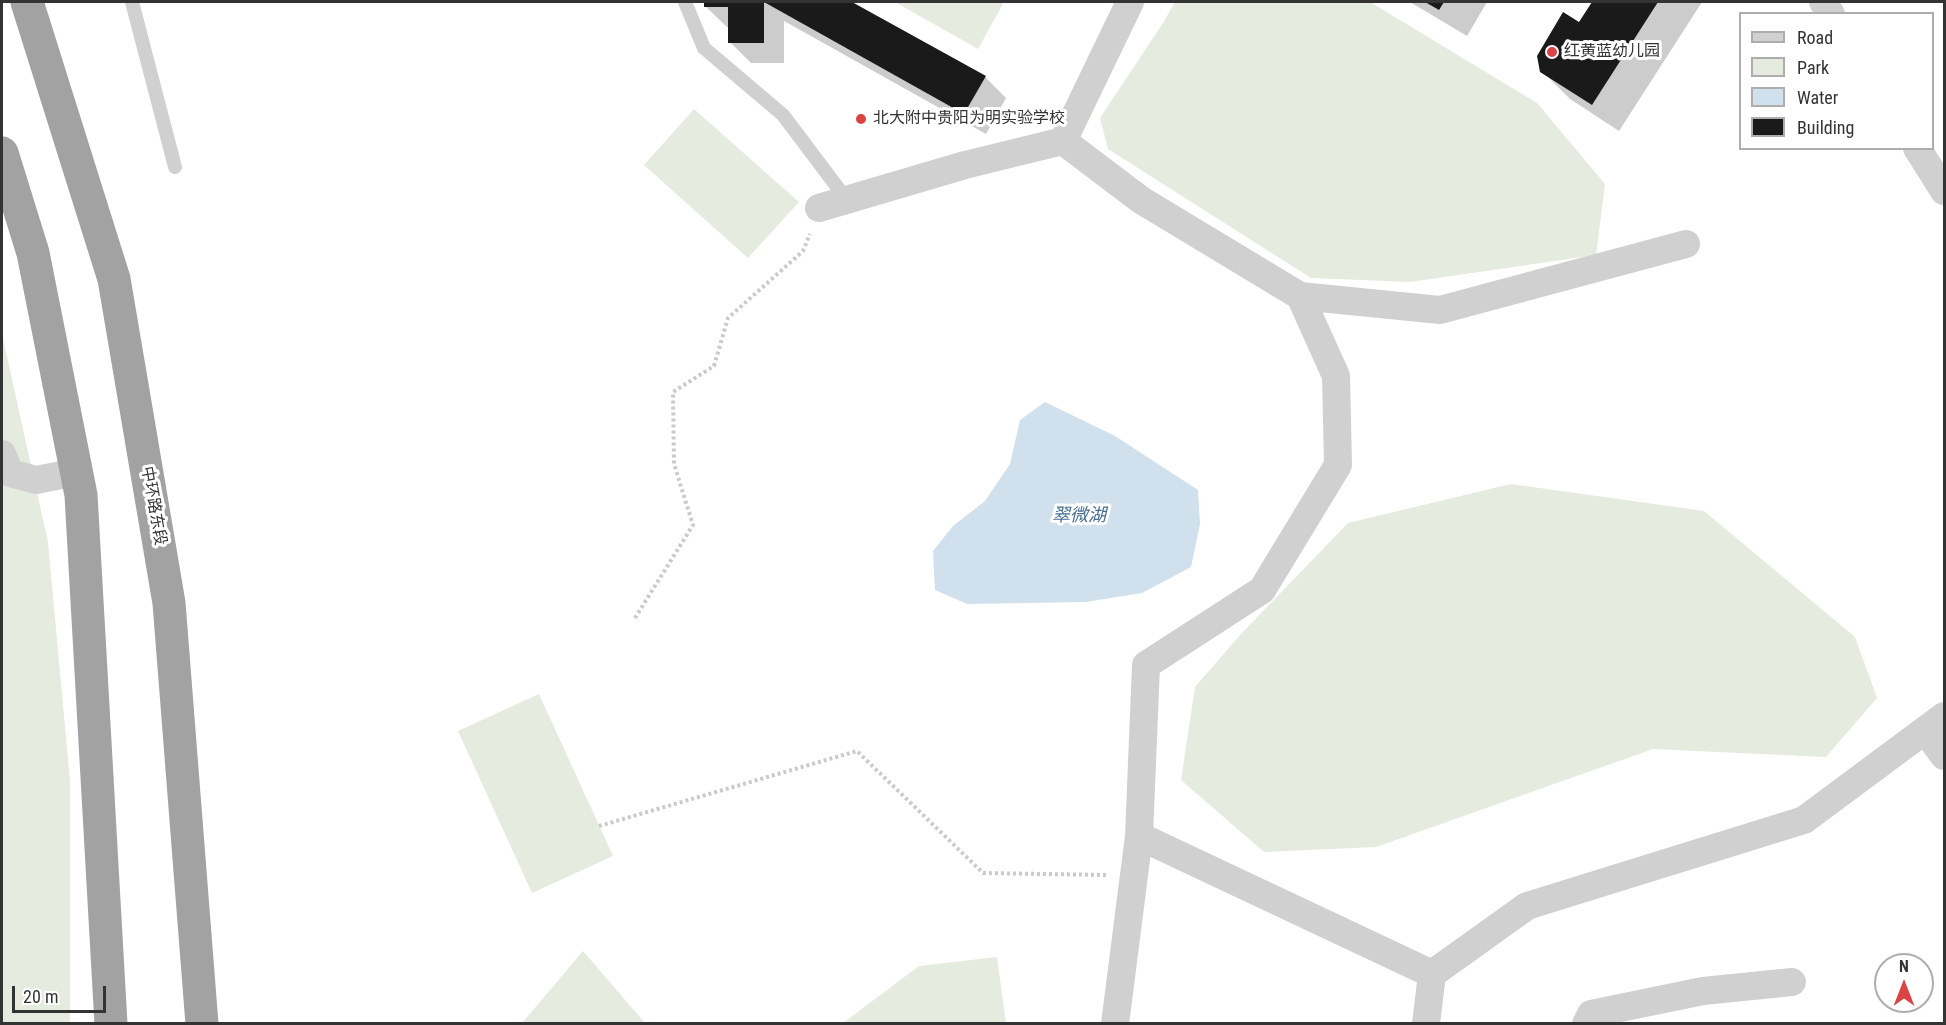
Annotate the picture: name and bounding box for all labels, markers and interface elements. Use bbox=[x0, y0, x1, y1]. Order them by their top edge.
legend bbox=[1739, 12, 1934, 150]
text: Road bbox=[1797, 27, 1833, 48]
place label: 红黄蓝幼儿园 bbox=[1564, 42, 1660, 62]
marker: 红黄蓝幼儿园 bbox=[1545, 45, 1559, 59]
text: Park bbox=[1797, 57, 1829, 78]
text: Water bbox=[1797, 87, 1838, 108]
place label: 北大附中贵阳为明实验学校 bbox=[873, 109, 1065, 129]
marker: 北大附中贵阳为明实验学校 bbox=[854, 112, 868, 126]
text: Building bbox=[1797, 117, 1854, 138]
street label: 中环路东段 bbox=[137, 465, 169, 547]
water label: 翠微湖 bbox=[1052, 505, 1106, 527]
north arrow bbox=[1874, 953, 1934, 1013]
text: N bbox=[1899, 957, 1909, 976]
scale bar bbox=[15, 974, 110, 1012]
text: 20 m bbox=[23, 986, 58, 1007]

